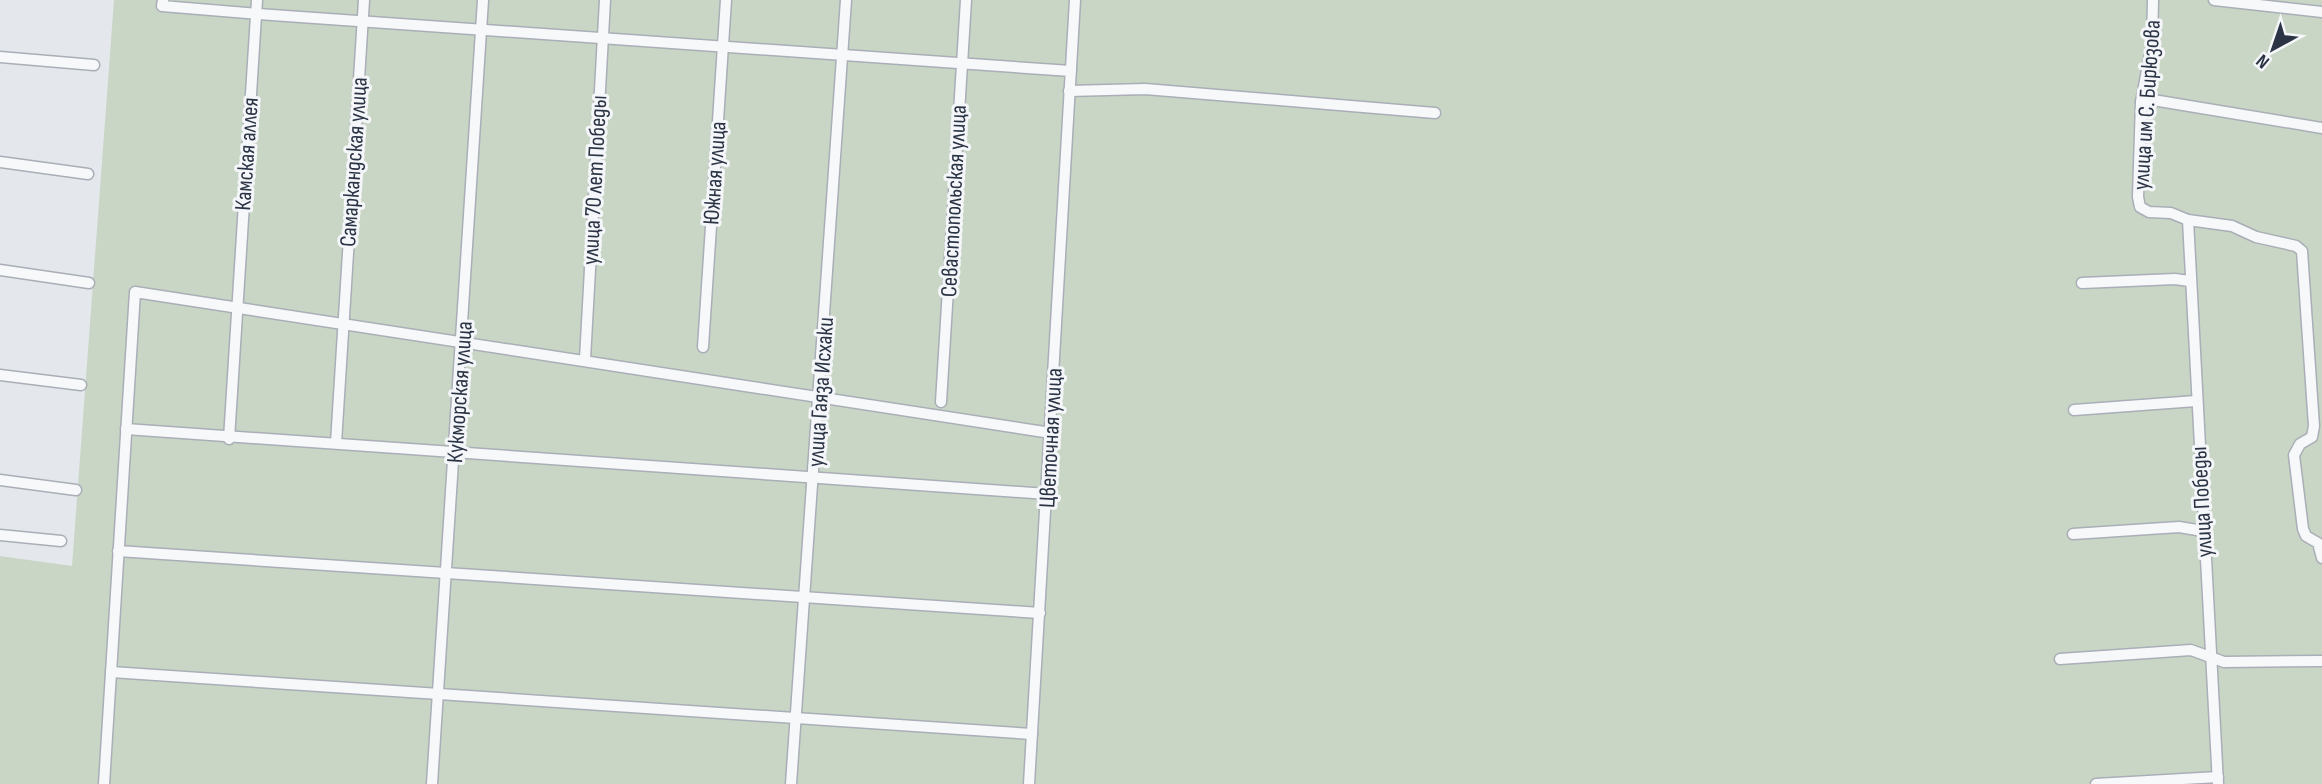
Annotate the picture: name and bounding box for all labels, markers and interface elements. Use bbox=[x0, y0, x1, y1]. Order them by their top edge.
north arrow bbox=[2238, 14, 2308, 84]
street label: улица им С. Бирюзова bbox=[2127, 19, 2167, 191]
text: N bbox=[2252, 49, 2274, 73]
street label: Самаркандская улица bbox=[334, 76, 374, 248]
street label: улица 70 лет Победы bbox=[577, 94, 613, 266]
street label: Камская аллея bbox=[229, 97, 265, 212]
street label: Севастопольская улица bbox=[935, 104, 973, 298]
street label: Южная улица bbox=[697, 120, 733, 226]
street label: улица Гаяза Исхаки bbox=[802, 316, 840, 468]
street label: Кукморская улица bbox=[441, 320, 479, 464]
street label: Цветочная улица bbox=[1033, 367, 1069, 509]
street label: улица Победы bbox=[2185, 446, 2219, 558]

